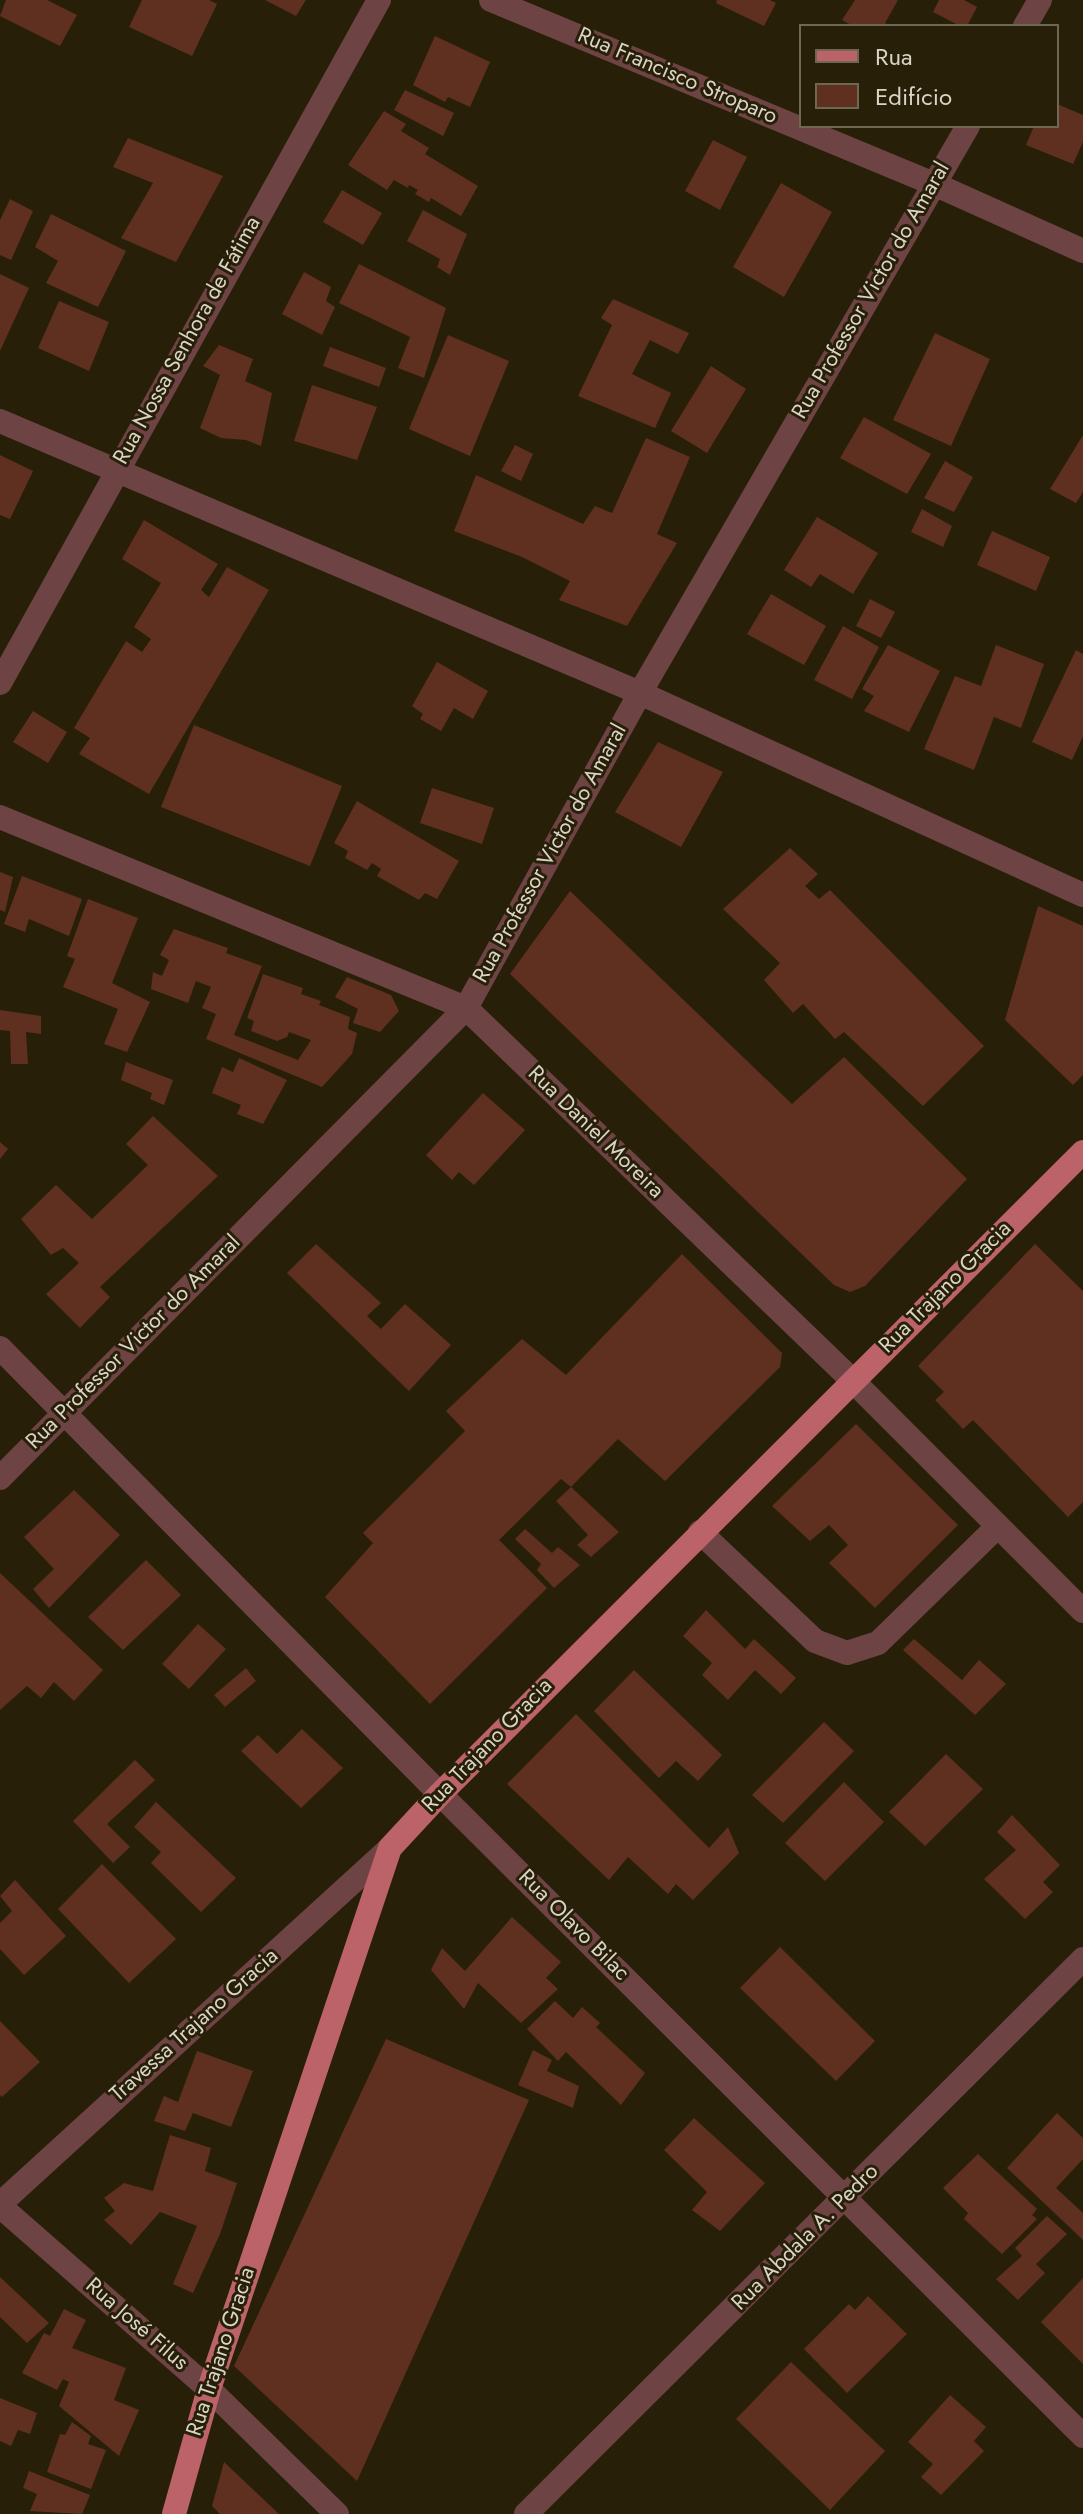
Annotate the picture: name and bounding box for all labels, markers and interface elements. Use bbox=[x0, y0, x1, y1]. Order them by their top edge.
street label: Rua Francisco Stroparo bbox=[573, 23, 781, 131]
legend bbox=[799, 24, 1059, 128]
text: Rua bbox=[875, 39, 913, 74]
text: Edifício bbox=[875, 79, 952, 114]
street label: Rua Professor Victor do Amaral bbox=[788, 158, 956, 424]
street label: Rua Nossa Senhora de Fátima bbox=[109, 213, 267, 469]
street label: Rua Professor Victor do Amaral bbox=[469, 720, 633, 988]
street label: Rua Daniel Moreira bbox=[521, 1061, 669, 1205]
street label: Rua Trajano Gracia bbox=[874, 1216, 1018, 1360]
street label: Rua Professor Victor do Amaral bbox=[21, 1230, 247, 1456]
street label: Rua Trajano Gracia bbox=[417, 1674, 559, 1818]
street label: Rua Olavo Bilac bbox=[512, 1865, 634, 1987]
street label: Travessa Trajano Gracia bbox=[106, 1944, 284, 2108]
street label: Rua Abdala A. Pedro bbox=[727, 2159, 885, 2317]
street label: Rua Trajano Gracia bbox=[182, 2264, 262, 2440]
street label: Rua José Filus bbox=[79, 2273, 193, 2377]

